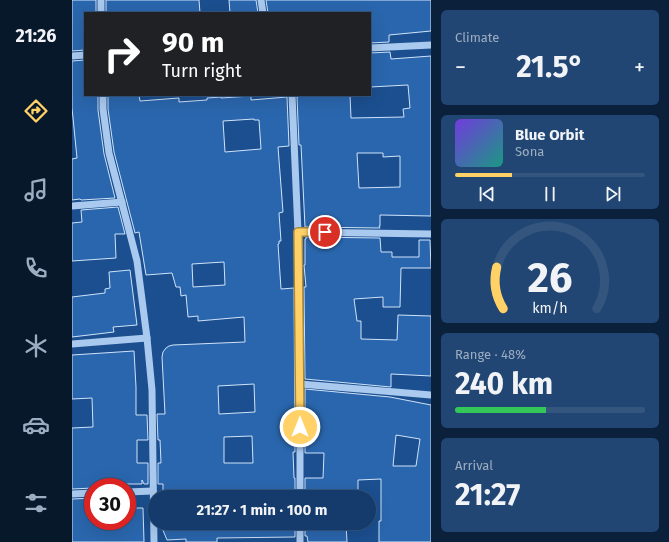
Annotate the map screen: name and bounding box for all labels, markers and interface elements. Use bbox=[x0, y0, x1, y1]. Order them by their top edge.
text: 21:26 bbox=[15, 25, 57, 47]
text: 90 m bbox=[162, 26, 224, 59]
icon: right bbox=[96, 28, 148, 80]
text: Climate bbox=[455, 30, 499, 45]
text: 21.5° bbox=[516, 49, 584, 85]
text: − bbox=[455, 54, 466, 81]
text: + bbox=[634, 54, 645, 81]
text: Turn right bbox=[162, 60, 242, 82]
icon: directions bbox=[22, 97, 50, 125]
text: Blue Orbit bbox=[515, 126, 584, 144]
text: Sona bbox=[515, 144, 544, 159]
icon: music bbox=[22, 176, 50, 204]
icon: previous bbox=[476, 183, 498, 205]
icon: pause bbox=[539, 183, 561, 205]
icon: next bbox=[602, 183, 624, 205]
pin bbox=[308, 215, 342, 249]
icon: arrive bbox=[314, 221, 336, 243]
text: 26 bbox=[528, 253, 572, 303]
icon: phone bbox=[22, 254, 50, 282]
text: km/h bbox=[532, 300, 568, 317]
icon: climate bbox=[22, 332, 50, 360]
text: Range · 48% bbox=[455, 347, 526, 362]
text: 240 km bbox=[455, 366, 553, 402]
position arrow bbox=[279, 406, 321, 448]
icon: car bbox=[22, 411, 50, 439]
text: Arrival bbox=[455, 458, 493, 473]
text: 21:27 bbox=[455, 477, 520, 513]
speed limit sign: 30 bbox=[84, 478, 136, 530]
icon: filters bbox=[22, 489, 50, 517]
text: 21:27 · 1 min · 100 m bbox=[197, 501, 327, 519]

